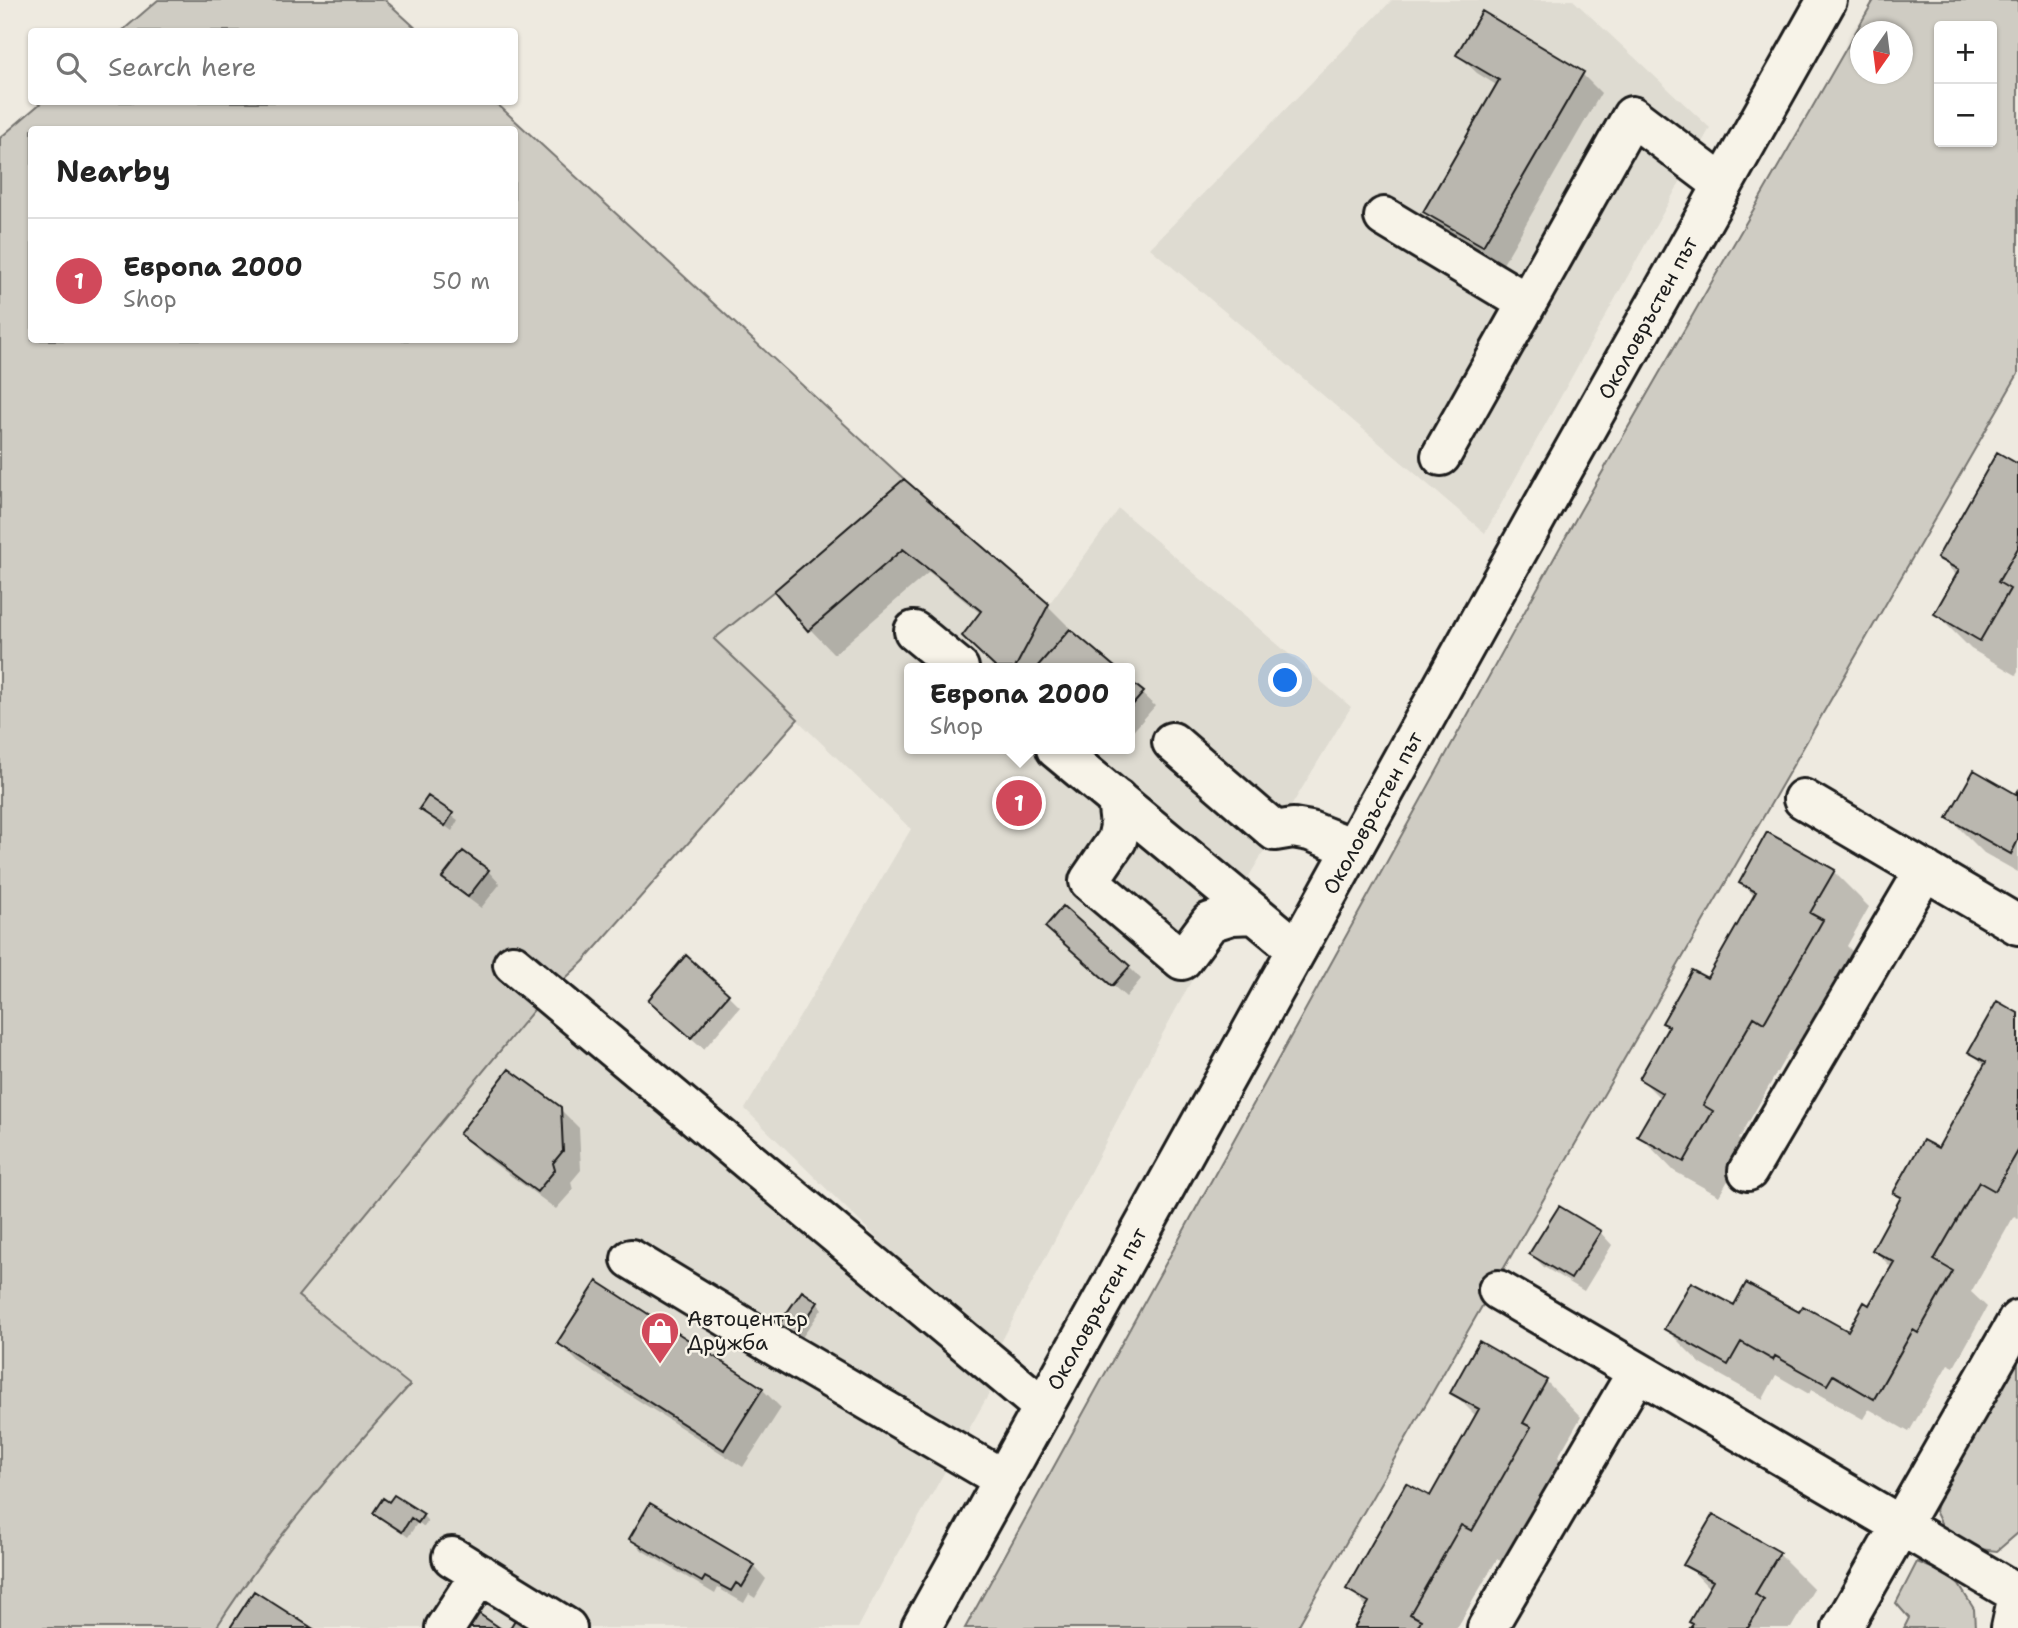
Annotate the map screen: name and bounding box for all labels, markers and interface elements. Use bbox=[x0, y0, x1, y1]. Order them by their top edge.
north arrow bbox=[1850, 21, 1913, 84]
map controls bbox=[1934, 21, 1997, 147]
button: + bbox=[1934, 21, 1997, 84]
search box bbox=[28, 28, 518, 105]
icon: search bbox=[52, 48, 90, 86]
text: Search here bbox=[108, 49, 257, 84]
button: − bbox=[1934, 84, 1997, 147]
text: Nearby bbox=[56, 151, 171, 192]
street label: Околовръстен път bbox=[1592, 231, 1705, 404]
text: Европа 2000 bbox=[123, 249, 303, 284]
text: 1 bbox=[74, 266, 84, 296]
text: 50 m bbox=[432, 266, 490, 296]
text: Shop bbox=[123, 284, 177, 314]
popup bbox=[904, 663, 1135, 754]
your location bbox=[1268, 663, 1302, 697]
text: Европа 2000 bbox=[930, 676, 1109, 711]
text: Shop bbox=[930, 711, 983, 741]
street label: Околовръстен път bbox=[1317, 726, 1430, 899]
pin: 1 bbox=[996, 777, 1042, 829]
street label: Околовръстен път bbox=[1041, 1222, 1154, 1395]
place label: Автоцентър Дружба bbox=[687, 1305, 808, 1357]
shop icon: Автоцентър Дружба bbox=[639, 1310, 681, 1365]

